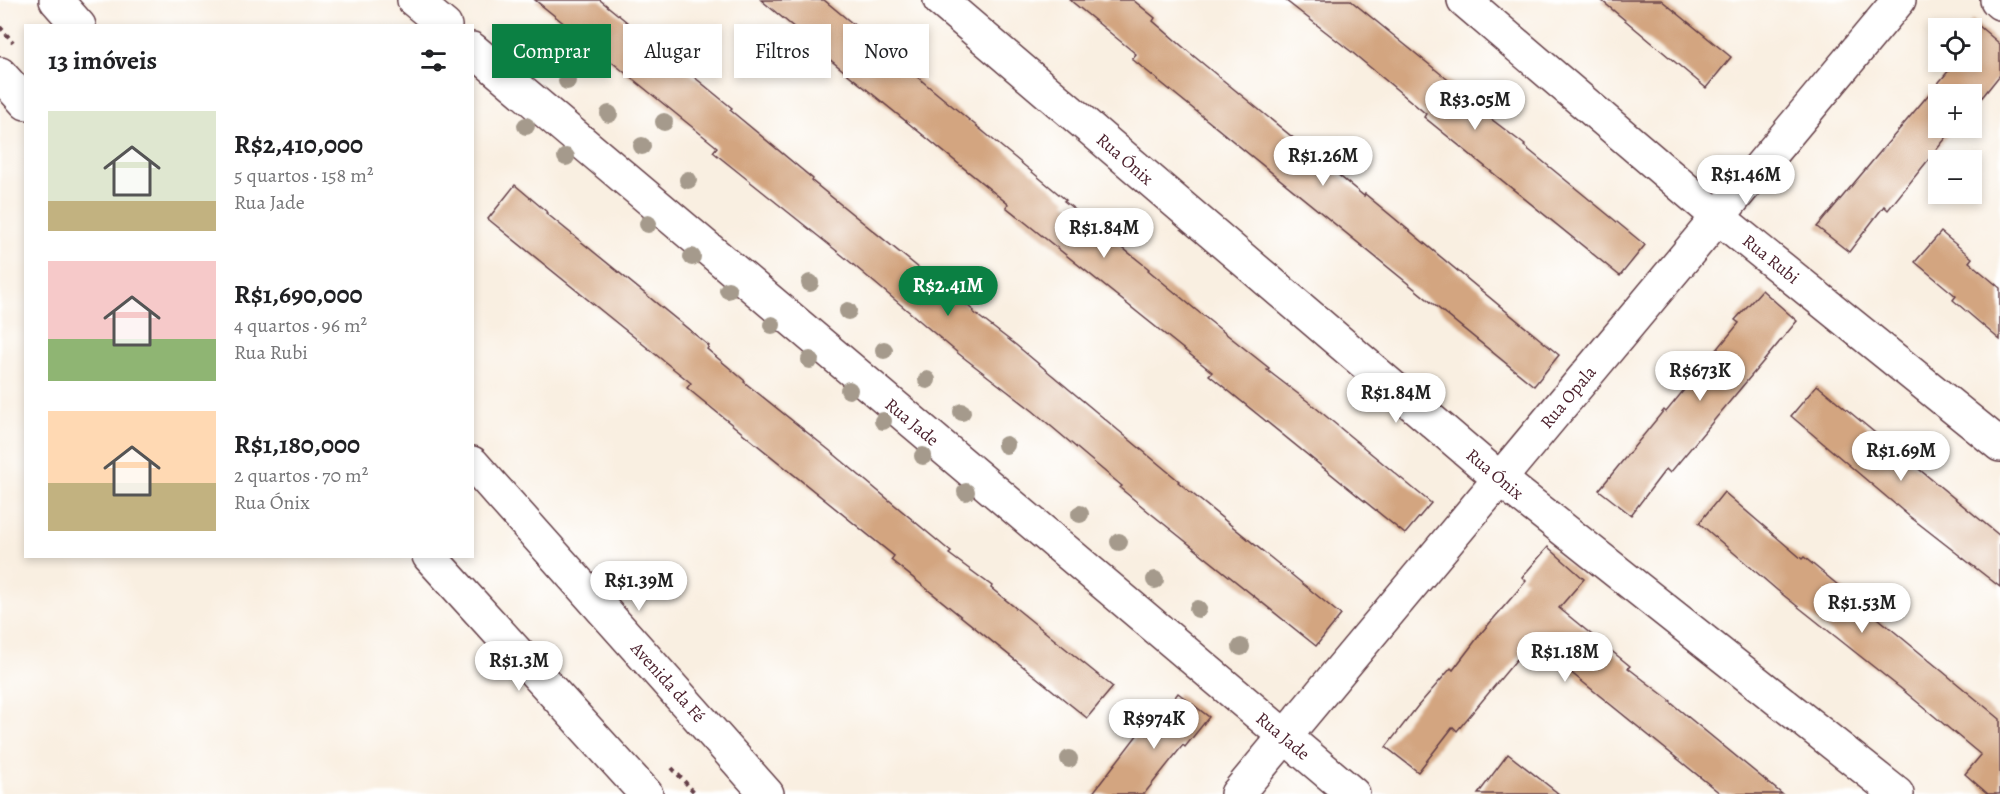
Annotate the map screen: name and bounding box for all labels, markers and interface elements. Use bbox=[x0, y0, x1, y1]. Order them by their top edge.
map controls bbox=[1928, 18, 1982, 204]
button: locate bbox=[1928, 18, 1982, 72]
chip: Comprar bbox=[492, 24, 611, 78]
chip: Alugar bbox=[623, 24, 722, 78]
chip: Filtros bbox=[734, 24, 831, 78]
chip: Novo bbox=[843, 24, 929, 78]
text: 13 imóveis bbox=[48, 43, 157, 78]
icon: filters bbox=[417, 44, 450, 77]
pin: R$3.05M bbox=[1420, 80, 1530, 131]
button: + bbox=[1928, 84, 1982, 138]
text: R$3.05M bbox=[1439, 86, 1511, 113]
text: R$2,410,000 bbox=[234, 127, 363, 162]
street label: Rua Ónix bbox=[1091, 128, 1159, 191]
icon: home bbox=[96, 135, 168, 207]
pin: R$1.26M bbox=[1268, 136, 1378, 187]
text: R$1.26M bbox=[1288, 142, 1358, 169]
button: − bbox=[1928, 150, 1982, 204]
pin: R$1.46M bbox=[1691, 155, 1801, 206]
text: R$1.46M bbox=[1711, 161, 1781, 188]
text: 5 quartos · 158 m² bbox=[234, 162, 373, 189]
text: Rua Jade bbox=[234, 189, 305, 216]
pin: R$1.84M bbox=[1049, 208, 1159, 259]
text: R$1.84M bbox=[1069, 214, 1139, 241]
street label: Rua Rubi bbox=[1738, 229, 1804, 289]
pin: R$2.41M bbox=[893, 266, 1003, 317]
text: R$2.41M bbox=[913, 272, 983, 299]
text: R$1,690,000 bbox=[234, 277, 363, 312]
icon: home bbox=[96, 285, 168, 357]
text: 4 quartos · 96 m² bbox=[234, 312, 367, 339]
text: Rua Rubi bbox=[234, 339, 308, 366]
pin: R$673K bbox=[1651, 351, 1749, 402]
text: R$673K bbox=[1669, 357, 1731, 384]
street label: Rua Opala bbox=[1535, 360, 1602, 434]
pin: R$1.84M bbox=[1341, 373, 1451, 424]
text: R$1.84M bbox=[1361, 379, 1431, 406]
street label: Rua Jade bbox=[880, 392, 944, 452]
text: R$1,180,000 bbox=[234, 427, 360, 462]
pin: R$1.69M bbox=[1846, 431, 1956, 482]
icon: home bbox=[96, 435, 168, 507]
text: R$1.69M bbox=[1866, 437, 1936, 464]
street label: Rua Ónix bbox=[1461, 443, 1529, 505]
text: 2 quartos · 70 m² bbox=[234, 462, 368, 489]
text: Rua Ónix bbox=[234, 489, 310, 516]
pin: R$1.39M bbox=[584, 561, 694, 612]
text: R$1.39M bbox=[604, 567, 674, 594]
pin: R$1.53M bbox=[1807, 583, 1917, 634]
text: R$1.53M bbox=[1828, 589, 1896, 616]
pin: R$1.18M bbox=[1510, 632, 1620, 683]
street label: Avenida da Fé bbox=[625, 636, 711, 727]
text: R$1.18M bbox=[1531, 638, 1599, 665]
pin: R$1.3M bbox=[470, 641, 568, 692]
text: R$1.3M bbox=[489, 647, 549, 674]
pin: R$974K bbox=[1105, 699, 1203, 750]
text: R$974K bbox=[1123, 705, 1185, 732]
street label: Rua Jade bbox=[1251, 706, 1315, 766]

